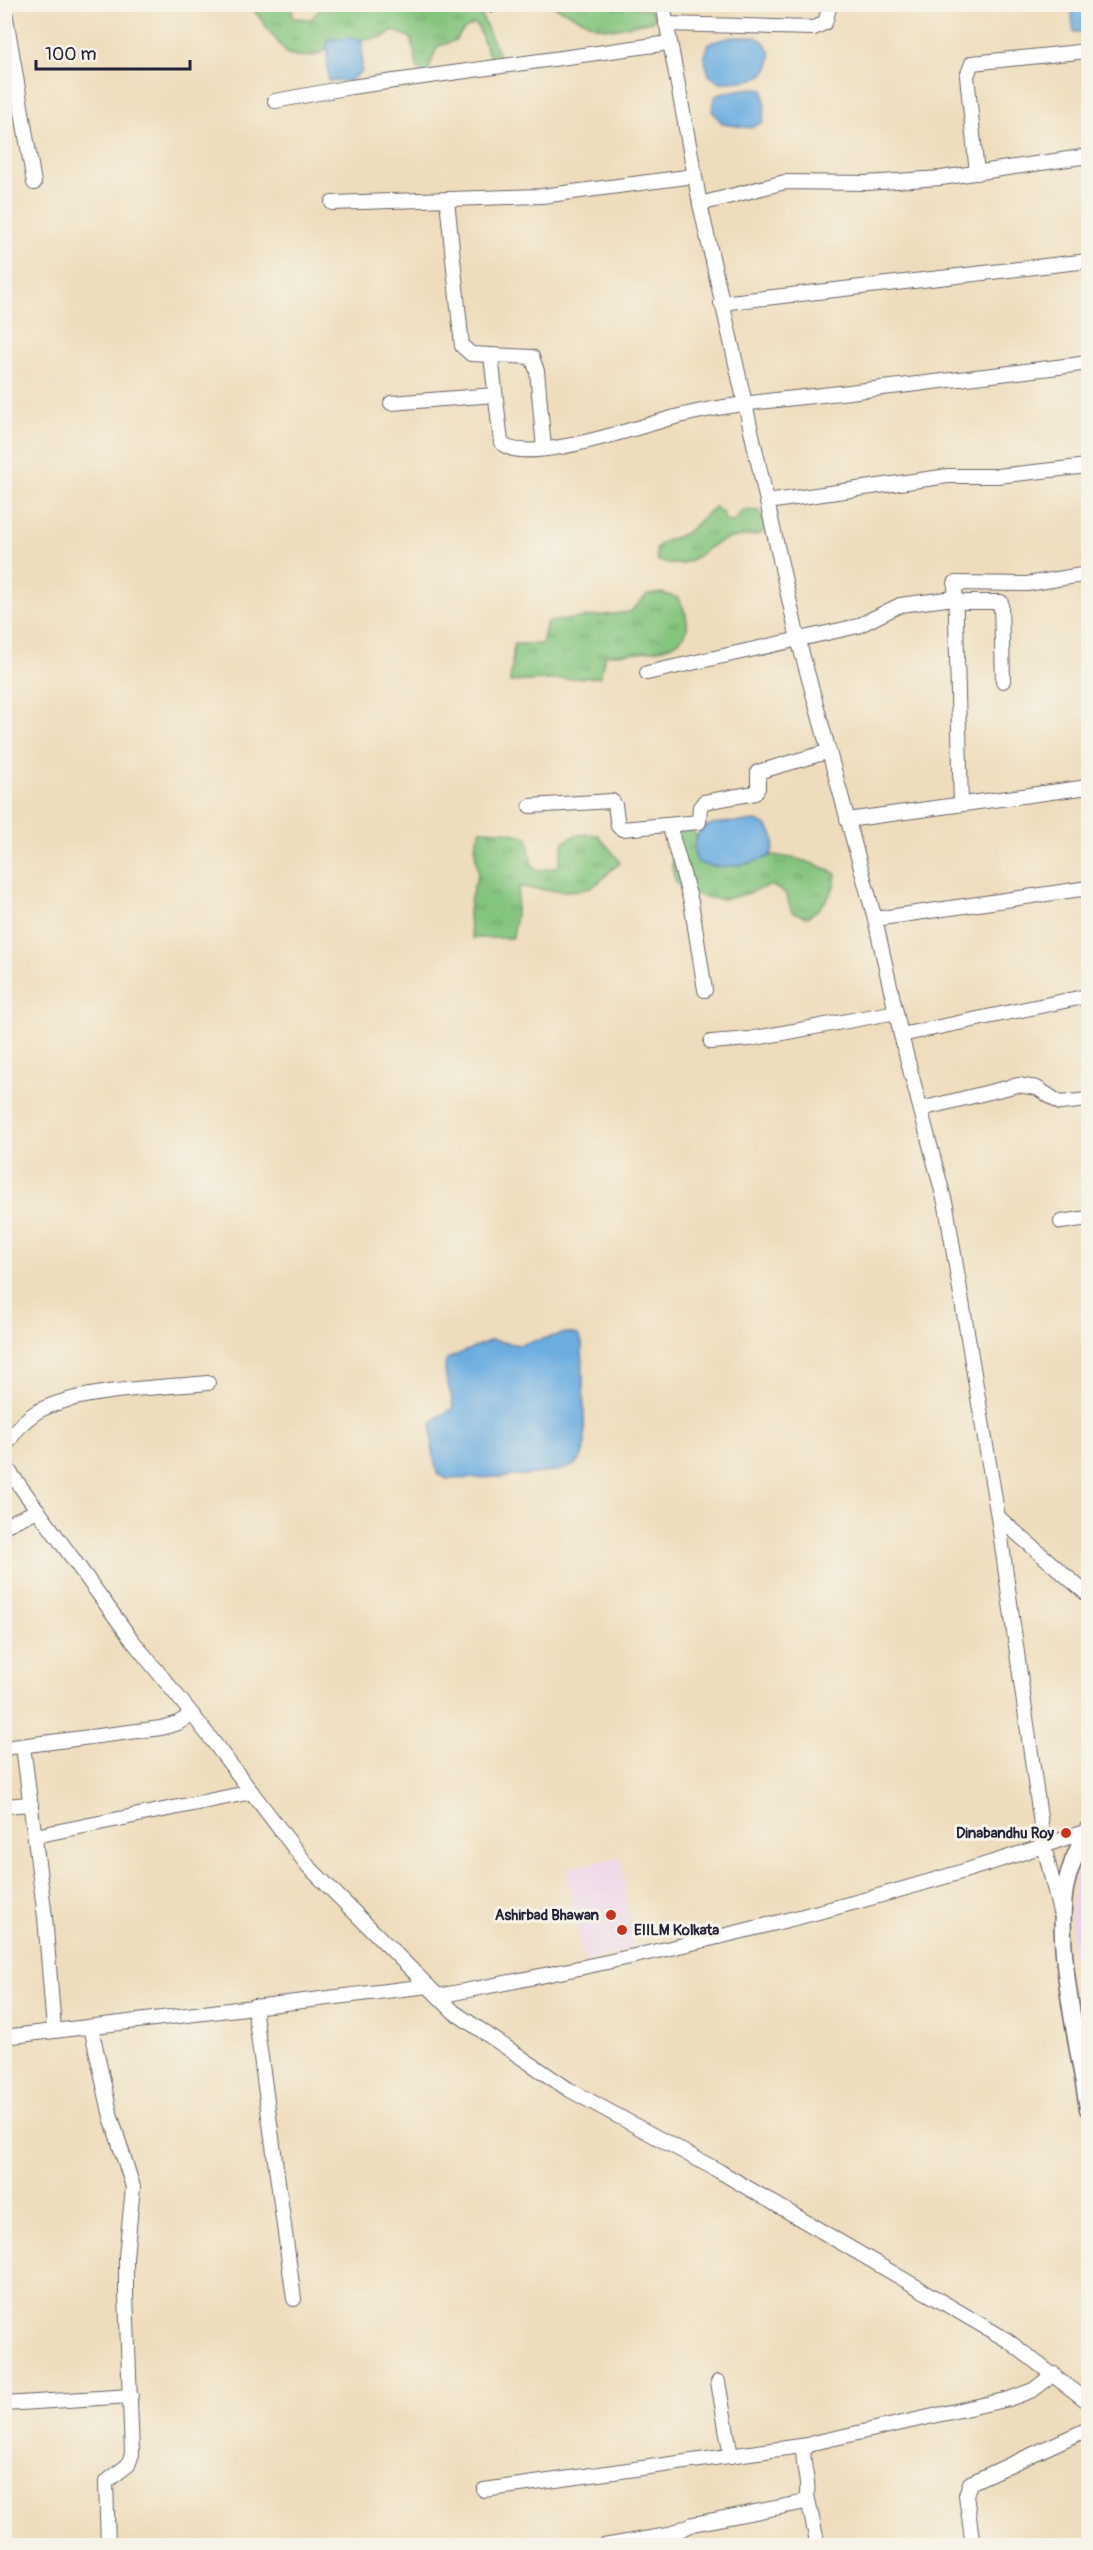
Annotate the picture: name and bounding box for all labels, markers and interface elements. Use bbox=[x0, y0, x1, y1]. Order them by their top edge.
scale bar bbox=[36, 33, 190, 71]
text: 100 m bbox=[45, 43, 97, 66]
place label: Dinabandhu Roy bbox=[956, 1824, 1055, 1843]
marker: Dinabandhu Roy bbox=[1059, 1826, 1073, 1840]
place label: Ashirbad Bhawan bbox=[495, 1906, 599, 1925]
marker: Ashirbad Bhawan bbox=[604, 1908, 618, 1922]
place label: EIILM Kolkata bbox=[634, 1921, 719, 1940]
marker: EIILM Kolkata bbox=[615, 1923, 629, 1937]

